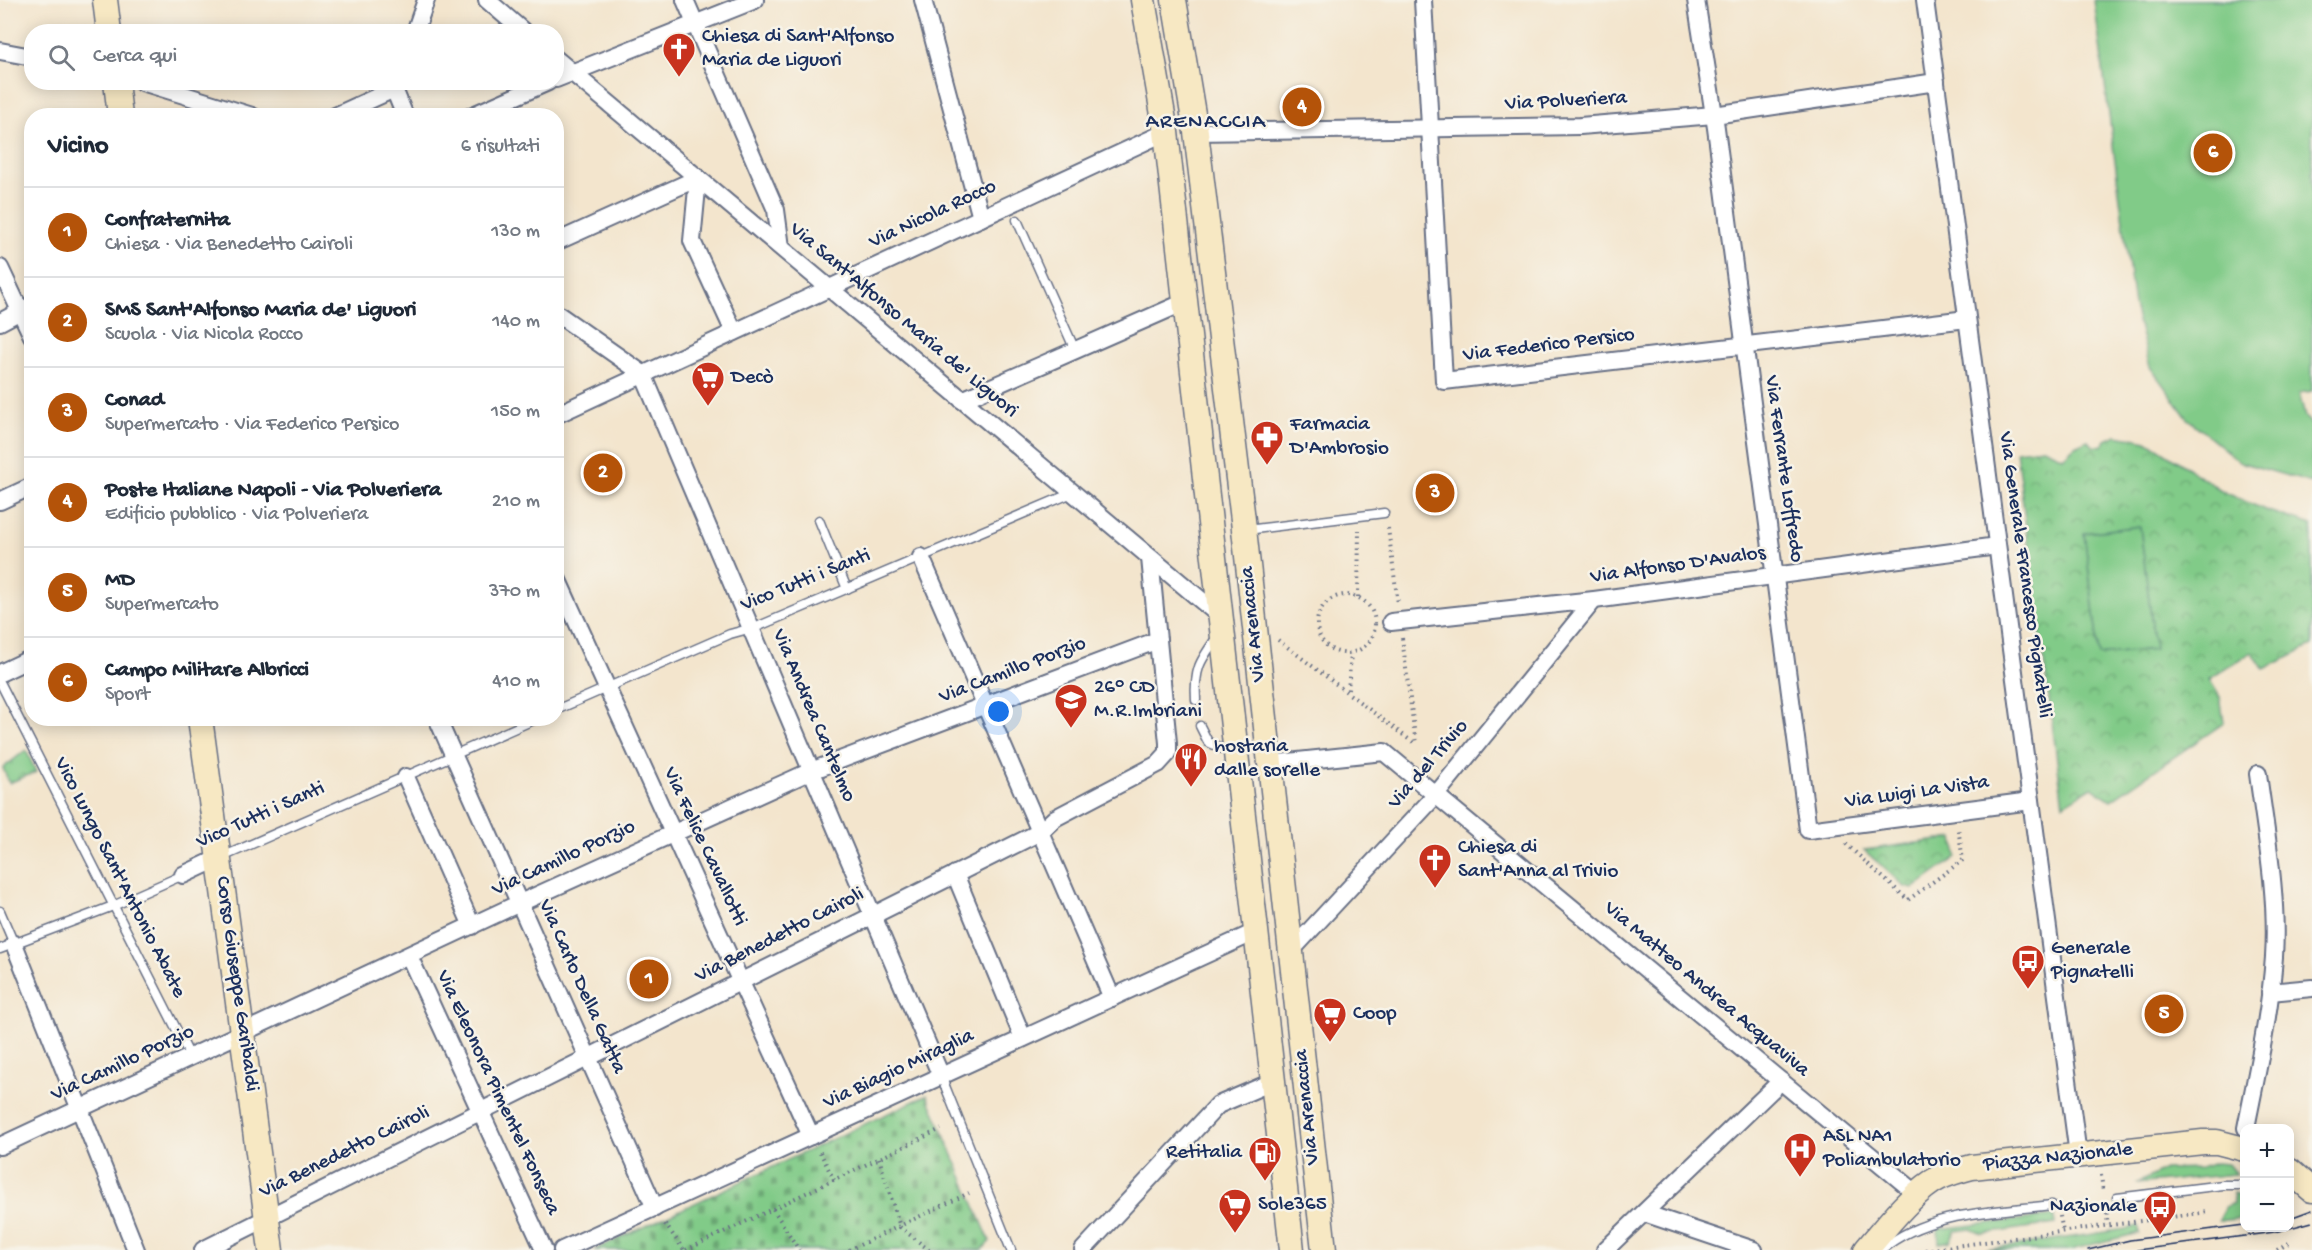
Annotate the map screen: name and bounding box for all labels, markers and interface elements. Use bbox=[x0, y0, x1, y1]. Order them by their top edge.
search box bbox=[24, 24, 564, 90]
place label: Chiesa di Sant'Alfonso Maria de Liguori bbox=[702, 25, 895, 74]
church icon: Chiesa di Sant'Alfonso Maria de Liguori bbox=[661, 31, 697, 78]
icon: search bbox=[45, 41, 78, 74]
text: Cerca qui bbox=[93, 44, 177, 70]
pin: 4 bbox=[1282, 84, 1322, 130]
street label: Via Polveriera bbox=[1503, 86, 1629, 118]
district label: ARENACCIA bbox=[1145, 110, 1267, 136]
pin: 6 bbox=[2194, 130, 2232, 176]
text: Vicino bbox=[48, 132, 108, 163]
text: 6 risultati bbox=[461, 136, 540, 159]
street label: Via Nicola Rocco bbox=[865, 175, 1001, 256]
text: Confraternita bbox=[105, 208, 230, 234]
street label: Via Sant'Alfonso Maria de' Liguori bbox=[783, 217, 1023, 424]
text: 1 bbox=[63, 221, 72, 244]
text: 130 m bbox=[491, 221, 540, 244]
text: Chiesa · Via Benedetto Cairoli bbox=[105, 234, 353, 257]
text: SMS Sant'Alfonso Maria de' Liguori bbox=[105, 298, 417, 324]
text: 2 bbox=[63, 311, 72, 334]
text: 140 m bbox=[492, 311, 540, 334]
street label: Via Federico Persico bbox=[1461, 323, 1636, 369]
text: Scuola · Via Nicola Rocco bbox=[105, 324, 303, 347]
supermarket icon: Decò bbox=[690, 360, 726, 407]
place label: Decò bbox=[729, 366, 774, 391]
street label: Via Ferrante Loffredo bbox=[1757, 373, 1808, 564]
text: Conad bbox=[105, 388, 164, 414]
text: 3 bbox=[62, 401, 73, 424]
text: 150 m bbox=[491, 401, 540, 424]
place label: Farmacia D'Ambrosio bbox=[1288, 413, 1389, 462]
text: Supermercato · Via Federico Persico bbox=[105, 414, 399, 437]
pharmacy icon: Farmacia D'Ambrosio bbox=[1249, 419, 1285, 466]
street label: Via Generale Francesco Pignatelli bbox=[1991, 429, 2056, 720]
pin: 2 bbox=[584, 450, 622, 496]
pin: 3 bbox=[1416, 470, 1454, 516]
text: Poste Italiane Napoli - Via Polveriera bbox=[105, 478, 441, 504]
text: 4 bbox=[63, 491, 72, 514]
text: 210 m bbox=[492, 491, 540, 514]
text: Edificio pubblico · Via Polveriera bbox=[105, 504, 368, 527]
street label: Via Alfonso D'Avalos bbox=[1588, 541, 1768, 591]
street label: Vico Tutti i Santi bbox=[736, 544, 875, 619]
street label: Via Arenaccia bbox=[1235, 564, 1273, 684]
text: MD bbox=[105, 568, 135, 594]
text: 5 bbox=[62, 581, 73, 604]
text: 370 m bbox=[489, 581, 540, 604]
text: Supermercato bbox=[105, 594, 219, 617]
street label: Via Andrea Cantelmo bbox=[765, 625, 861, 806]
street label: Via Camillo Porzio bbox=[935, 631, 1090, 711]
text: Campo Militare Albricci bbox=[105, 658, 309, 684]
text: 6 bbox=[62, 671, 73, 694]
text: 410 m bbox=[492, 671, 540, 694]
place label: 26° CD M.R.Imbriani bbox=[1094, 676, 1202, 725]
school or university icon: 26° CD M.R.Imbriani bbox=[1053, 682, 1089, 729]
text: Sport bbox=[105, 684, 150, 707]
your location bbox=[984, 697, 1013, 726]
street label: Via del Trivio bbox=[1383, 715, 1475, 816]
place label: hostaria dalle sorelle bbox=[1214, 735, 1321, 784]
restaurant icon: hostaria dalle sorelle bbox=[1173, 741, 1209, 788]
street label: Vico Lungo Sant'Antonio Abate bbox=[47, 753, 191, 1003]
street label: Via Felice Cavallotti bbox=[656, 763, 752, 930]
street label: Via Luigi La Vista bbox=[1842, 770, 1992, 816]
street label: Vico Tutti i Santi bbox=[192, 777, 329, 856]
street label: Via Camillo Porzio bbox=[488, 815, 640, 904]
place label: Chiesa di Sant'Anna al Trivio bbox=[1458, 836, 1618, 885]
church icon: Chiesa di Sant'Anna al Trivio bbox=[1417, 842, 1453, 889]
street label: Corso Giuseppe Garibaldi bbox=[209, 875, 263, 1093]
street label: Via Benedetto Cairoli bbox=[690, 883, 869, 990]
street label: Via Carlo Della Gatta bbox=[531, 895, 631, 1079]
street label: Via Matteo Andrea Acquaviva bbox=[1597, 896, 1815, 1084]
place label: Generale Pignatelli bbox=[2050, 937, 2134, 986]
bus stop icon: Generale Pignatelli bbox=[2010, 943, 2046, 990]
pin: 1 bbox=[630, 956, 668, 1002]
street label: Via Eleonora Pimentel Fonseca bbox=[429, 966, 565, 1221]
pin: 5 bbox=[2144, 992, 2184, 1036]
supermarket icon: Coop bbox=[1312, 996, 1348, 1043]
place label: Coop bbox=[1353, 1002, 1397, 1027]
street label: Via Camillo Porzio bbox=[47, 1020, 199, 1109]
street label: Via Biagio Miraglia bbox=[819, 1024, 979, 1116]
street label: Via Arenaccia bbox=[1289, 1047, 1327, 1167]
street label: Via Benedetto Cairoli bbox=[255, 1101, 434, 1206]
map controls bbox=[2240, 1124, 2294, 1232]
button: + bbox=[2240, 1124, 2294, 1178]
place label: ASL NA1 Poliambulatorio bbox=[1822, 1125, 1961, 1174]
hospital icon: ASL NA1 Poliambulatorio bbox=[1782, 1131, 1818, 1178]
fuel station icon: Retitalia bbox=[1247, 1135, 1283, 1182]
street label: Piazza Nazionale bbox=[1981, 1138, 2135, 1178]
place label: Retitalia bbox=[1166, 1141, 1243, 1166]
button: − bbox=[2240, 1178, 2294, 1232]
supermarket icon: Sole365 bbox=[1217, 1187, 1253, 1234]
bus stop icon: Nazionale bbox=[2142, 1189, 2178, 1236]
place label: Sole365 bbox=[1258, 1193, 1327, 1218]
place label: Nazionale bbox=[2050, 1195, 2138, 1220]

